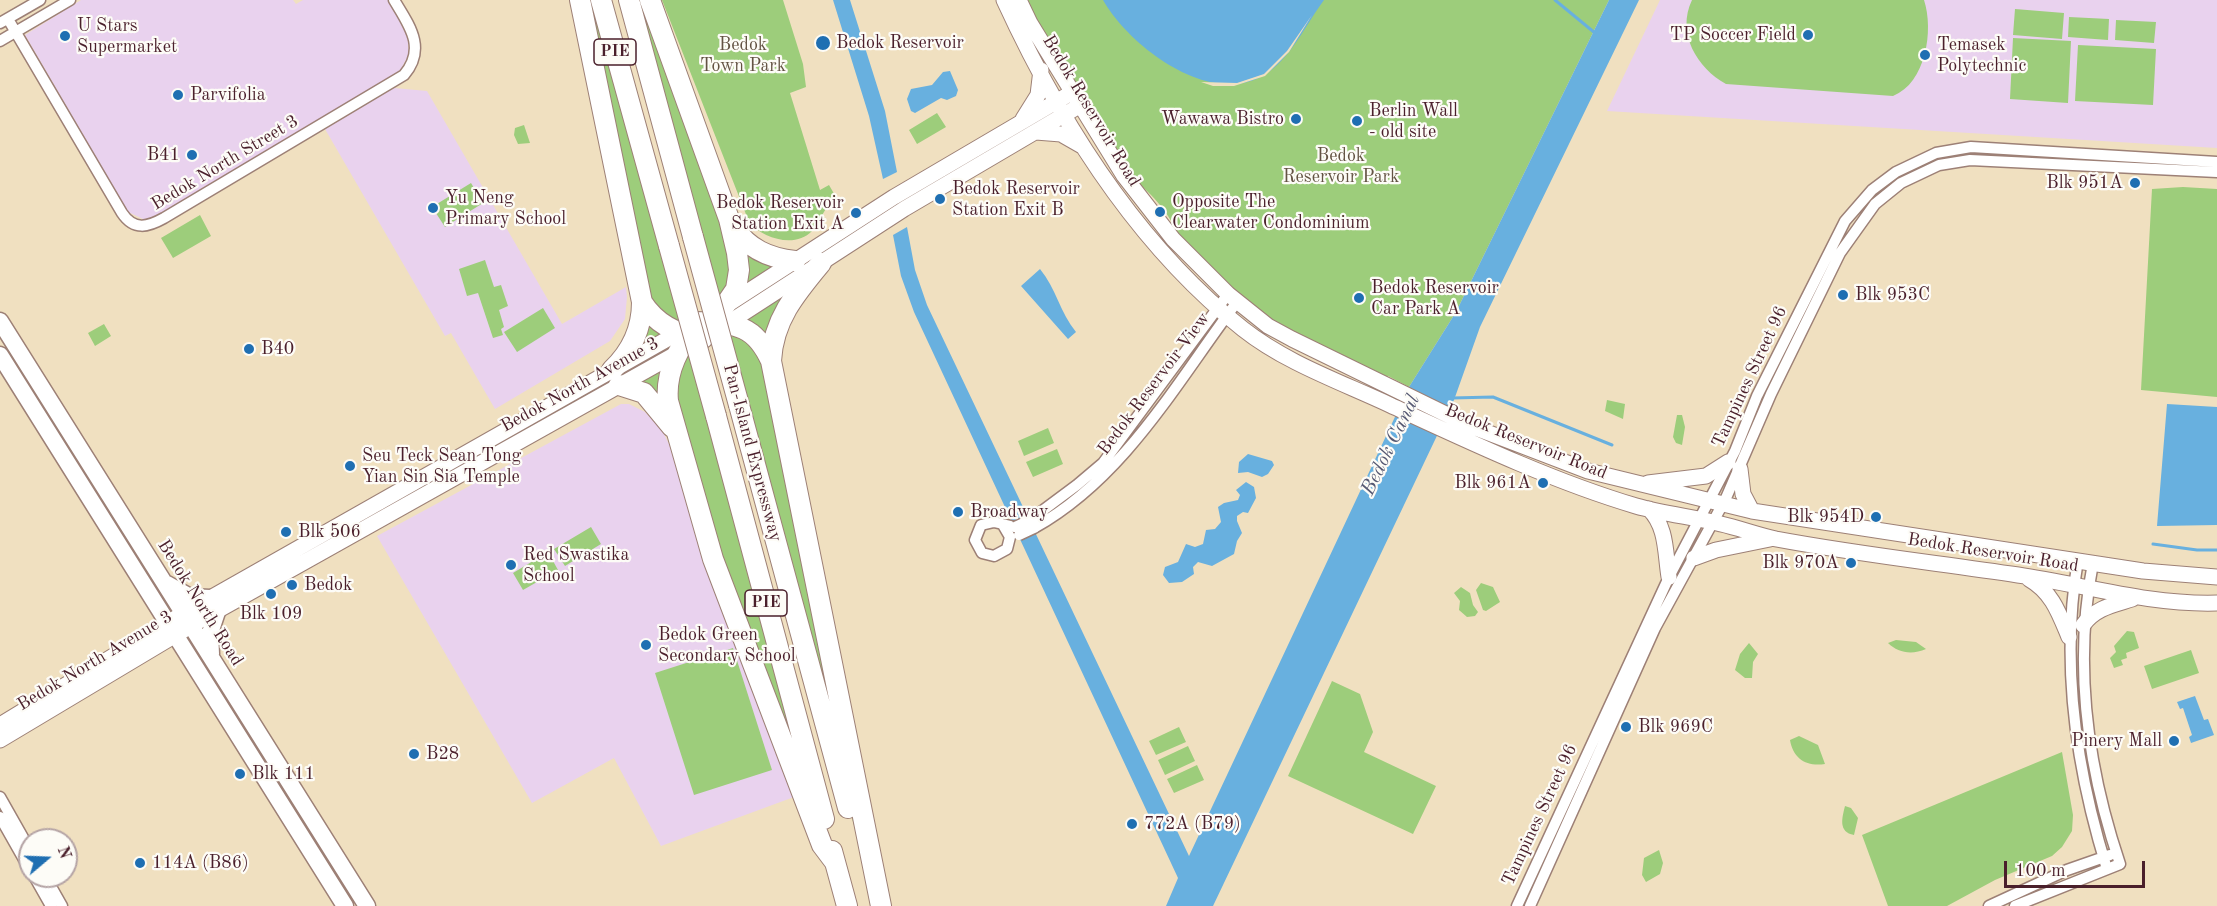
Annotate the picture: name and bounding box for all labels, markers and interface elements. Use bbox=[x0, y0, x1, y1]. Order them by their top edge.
place label: U Stars Supermarket bbox=[77, 15, 177, 57]
place label: TP Soccer Field bbox=[1670, 24, 1796, 46]
marker: TP Soccer Field bbox=[1801, 28, 1815, 42]
marker: U Stars Supermarket bbox=[58, 29, 72, 43]
street label: Bedok Reservoir Road bbox=[1037, 31, 1145, 191]
place label: Bedok Reservoir bbox=[836, 32, 964, 54]
park label: Bedok Town Park bbox=[700, 34, 786, 76]
marker: Bedok Reservoir bbox=[814, 34, 832, 52]
place label: Temasek Polytechnic bbox=[1937, 34, 2026, 76]
road number: PIE bbox=[594, 39, 636, 65]
marker: Temasek Polytechnic bbox=[1918, 48, 1932, 62]
place label: Parvifolia bbox=[190, 84, 266, 106]
marker: Parvifolia bbox=[171, 88, 185, 102]
place label: Berlin Wall - old site bbox=[1369, 100, 1458, 142]
place label: Wawawa Bistro bbox=[1161, 108, 1284, 130]
street label: Bedok North Street 3 bbox=[147, 111, 303, 215]
marker: Wawawa Bistro bbox=[1289, 112, 1303, 126]
marker: Berlin Wall - old site bbox=[1350, 114, 1364, 128]
place label: B41 bbox=[147, 144, 180, 166]
park label: Bedok Reservoir Park bbox=[1283, 145, 1399, 188]
marker: B41 bbox=[185, 148, 199, 162]
place label: Blk 951A bbox=[2046, 172, 2123, 194]
marker: Blk 951A bbox=[2128, 176, 2142, 190]
place label: Bedok Reservoir Station Exit B bbox=[952, 178, 1080, 220]
place label: Yu Neng Primary School bbox=[445, 187, 566, 230]
place label: Opposite The Clearwater Condominium bbox=[1172, 191, 1369, 234]
place label: Bedok Reservoir Station Exit A bbox=[716, 192, 844, 234]
marker: Bedok Reservoir Station Exit B bbox=[933, 192, 947, 206]
marker: Yu Neng Primary School bbox=[426, 201, 440, 215]
marker: Opposite The Clearwater Condominium bbox=[1153, 205, 1167, 219]
marker: Bedok Reservoir Station Exit A bbox=[849, 206, 863, 220]
place label: Bedok Reservoir Car Park A bbox=[1371, 277, 1499, 320]
place label: Blk 953C bbox=[1855, 284, 1930, 306]
marker: Blk 953C bbox=[1836, 288, 1850, 302]
marker: Bedok Reservoir Car Park A bbox=[1352, 291, 1366, 305]
street label: Tampines Street 96 bbox=[1708, 303, 1792, 451]
street label: Bedok Reservoir View bbox=[1093, 308, 1215, 460]
street label: Bedok North Avenue 3 bbox=[497, 333, 663, 437]
place label: B40 bbox=[261, 338, 294, 360]
marker: B40 bbox=[242, 342, 256, 356]
street label: Pan-Island Expressway bbox=[718, 362, 786, 544]
water label: Bedok Canal bbox=[1356, 391, 1426, 499]
street label: Bedok Reservoir Road bbox=[1442, 400, 1610, 484]
place label: Seu Teck Sean Tong Yian Sin Sia Temple bbox=[362, 445, 521, 488]
marker: Seu Teck Sean Tong Yian Sin Sia Temple bbox=[343, 459, 357, 473]
place label: Blk 961A bbox=[1454, 472, 1531, 494]
marker: Blk 961A bbox=[1536, 476, 1550, 490]
place label: Broadway bbox=[970, 501, 1049, 523]
marker: Broadway bbox=[951, 505, 965, 519]
place label: Blk 954D bbox=[1787, 506, 1864, 528]
marker: Blk 954D bbox=[1869, 510, 1883, 524]
place label: Blk 506 bbox=[298, 521, 361, 543]
marker: Blk 506 bbox=[279, 525, 293, 539]
street label: Bedok Reservoir Road bbox=[1906, 529, 2080, 577]
street label: Bedok North Road bbox=[152, 536, 248, 670]
place label: Red Swastika School bbox=[523, 544, 629, 586]
place label: Blk 970A bbox=[1762, 552, 1839, 574]
marker: Blk 970A bbox=[1844, 556, 1858, 570]
marker: Red Swastika School bbox=[504, 558, 518, 572]
place label: Bedok bbox=[304, 574, 352, 596]
marker: Bedok bbox=[285, 578, 299, 592]
marker: Blk 109 bbox=[264, 587, 278, 601]
road number: PIE bbox=[745, 590, 787, 616]
place label: Blk 109 bbox=[240, 603, 302, 625]
street label: Bedok North Avenue 3 bbox=[13, 606, 177, 716]
place label: Bedok Green Secondary School bbox=[658, 624, 796, 666]
marker: Bedok Green Secondary School bbox=[639, 638, 653, 652]
place label: Blk 969C bbox=[1638, 716, 1713, 738]
marker: Blk 969C bbox=[1619, 720, 1633, 734]
place label: Pinery Mall bbox=[2071, 730, 2162, 752]
marker: Pinery Mall bbox=[2167, 734, 2181, 748]
street label: Tampines Street 96 bbox=[1498, 741, 1582, 889]
place label: B28 bbox=[426, 743, 459, 765]
marker: B28 bbox=[407, 747, 421, 761]
place label: Blk 111 bbox=[252, 763, 315, 785]
marker: Blk 111 bbox=[233, 767, 247, 781]
place label: 772A (B79) bbox=[1144, 813, 1241, 835]
marker: 772A (B79) bbox=[1125, 817, 1139, 831]
north arrow bbox=[18, 828, 78, 888]
text: N bbox=[54, 844, 73, 861]
scale bar bbox=[2007, 849, 2148, 887]
place label: 114A (B86) bbox=[152, 852, 249, 874]
marker: 114A (B86) bbox=[133, 856, 147, 870]
text: 100 m bbox=[2015, 862, 2066, 880]

